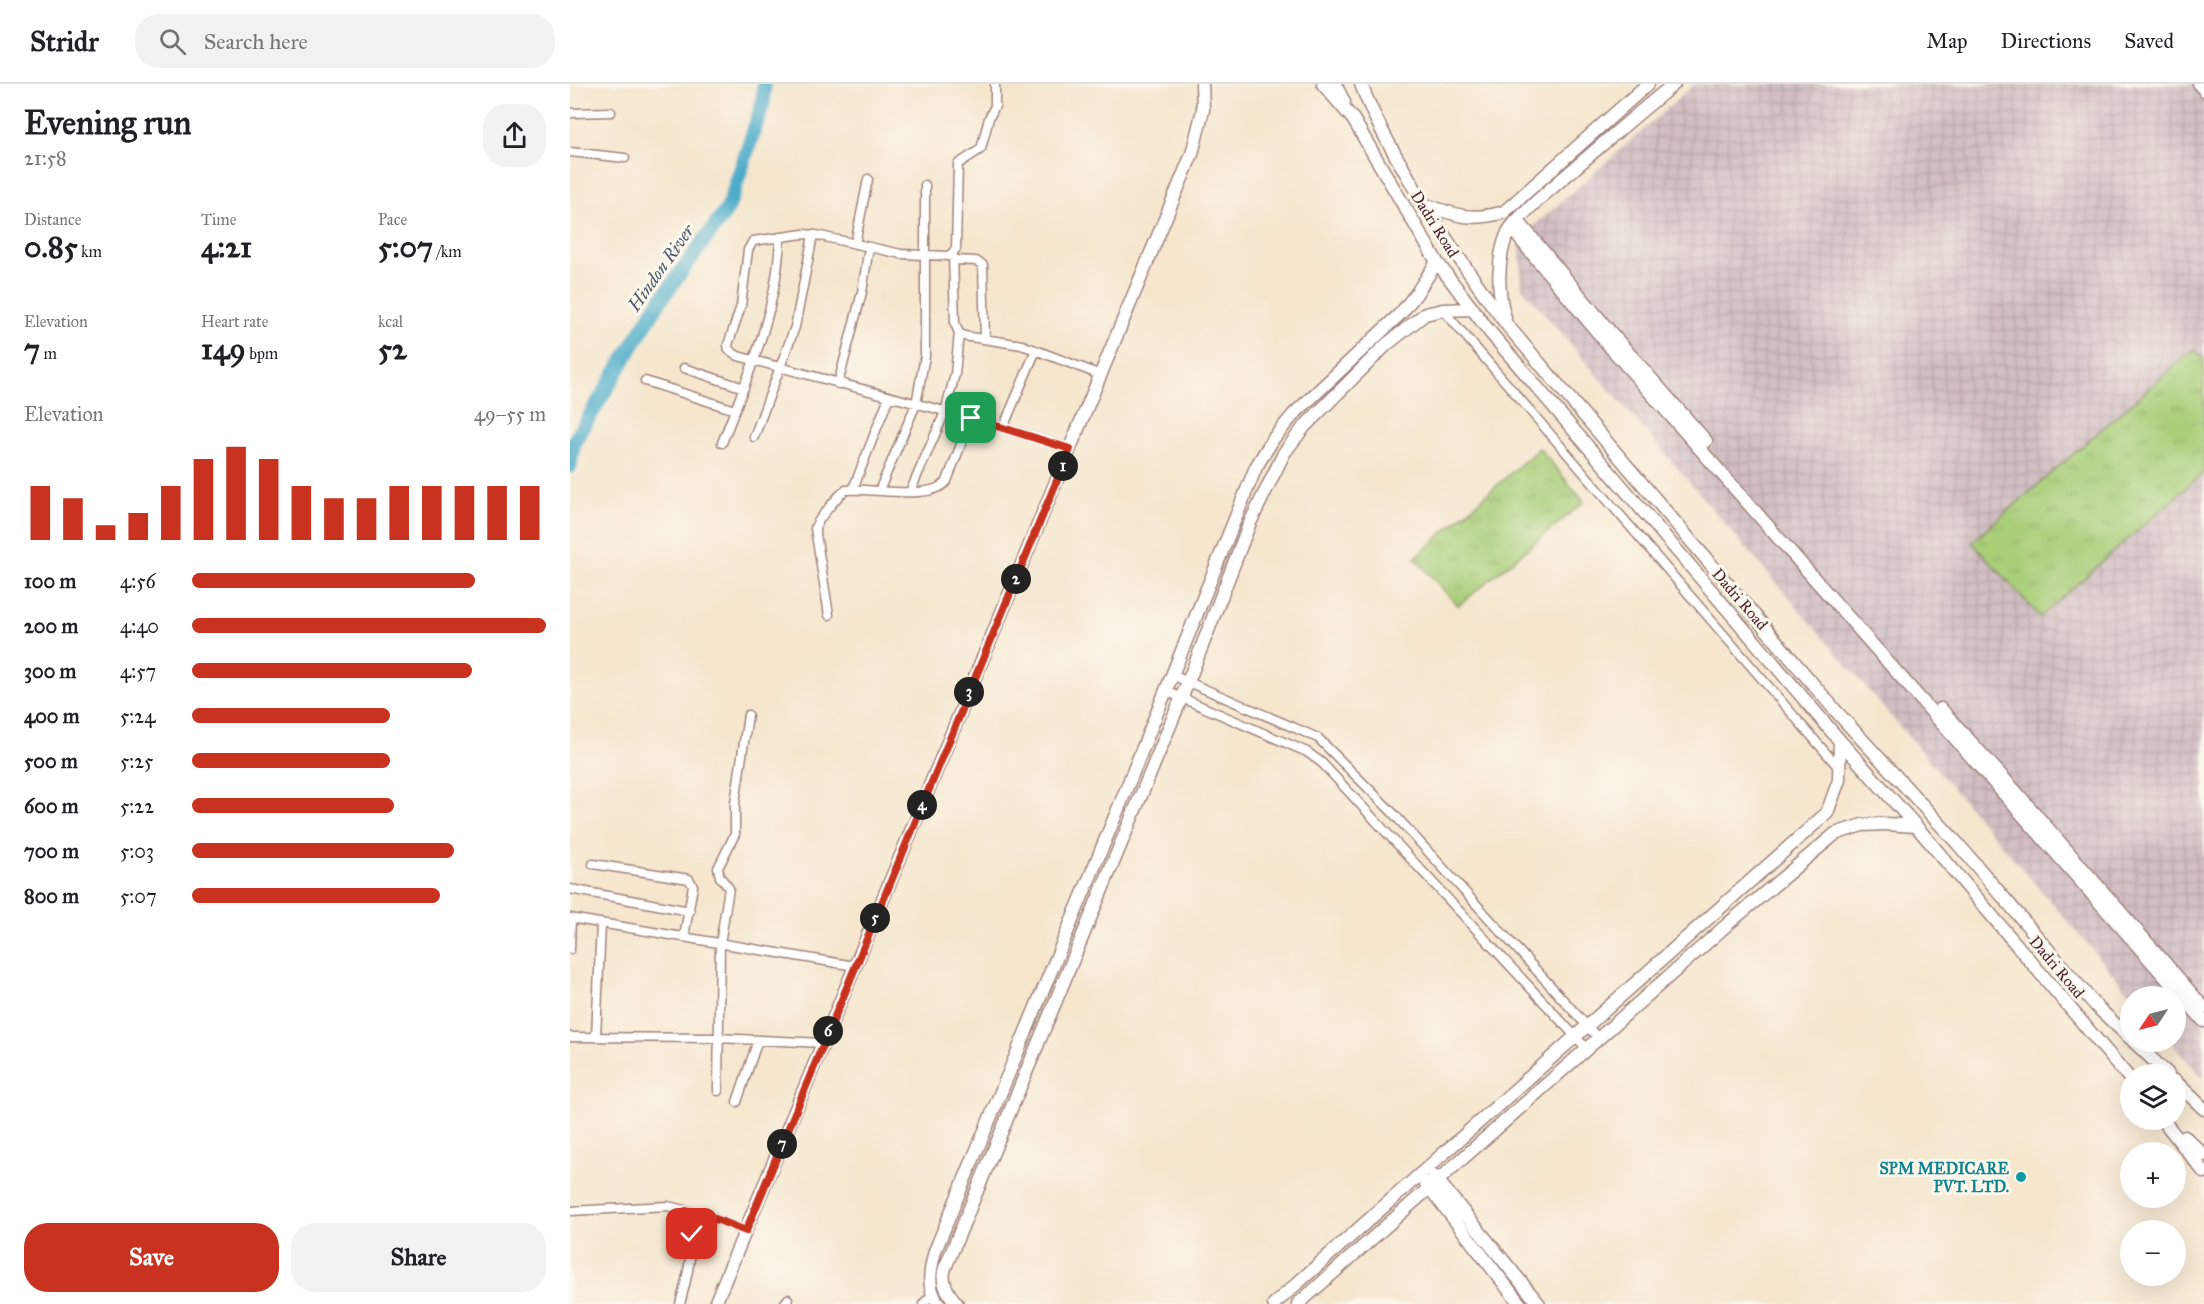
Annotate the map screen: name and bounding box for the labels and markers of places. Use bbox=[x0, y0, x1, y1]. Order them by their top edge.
pin bbox=[945, 392, 996, 443]
pin: 1 bbox=[1048, 451, 1078, 481]
pin: 2 bbox=[1001, 564, 1031, 594]
pin: 3 bbox=[954, 677, 984, 707]
pin: 4 bbox=[907, 790, 937, 820]
pin: 5 bbox=[860, 903, 890, 933]
pin: 6 bbox=[813, 1016, 843, 1046]
pin: 7 bbox=[767, 1129, 797, 1159]
place label: SPM MEDICARE PVT. LTD. bbox=[1879, 1159, 2010, 1196]
marker: SPM MEDICARE PVT. LTD. bbox=[2014, 1170, 2028, 1184]
pin bbox=[666, 1208, 717, 1259]

